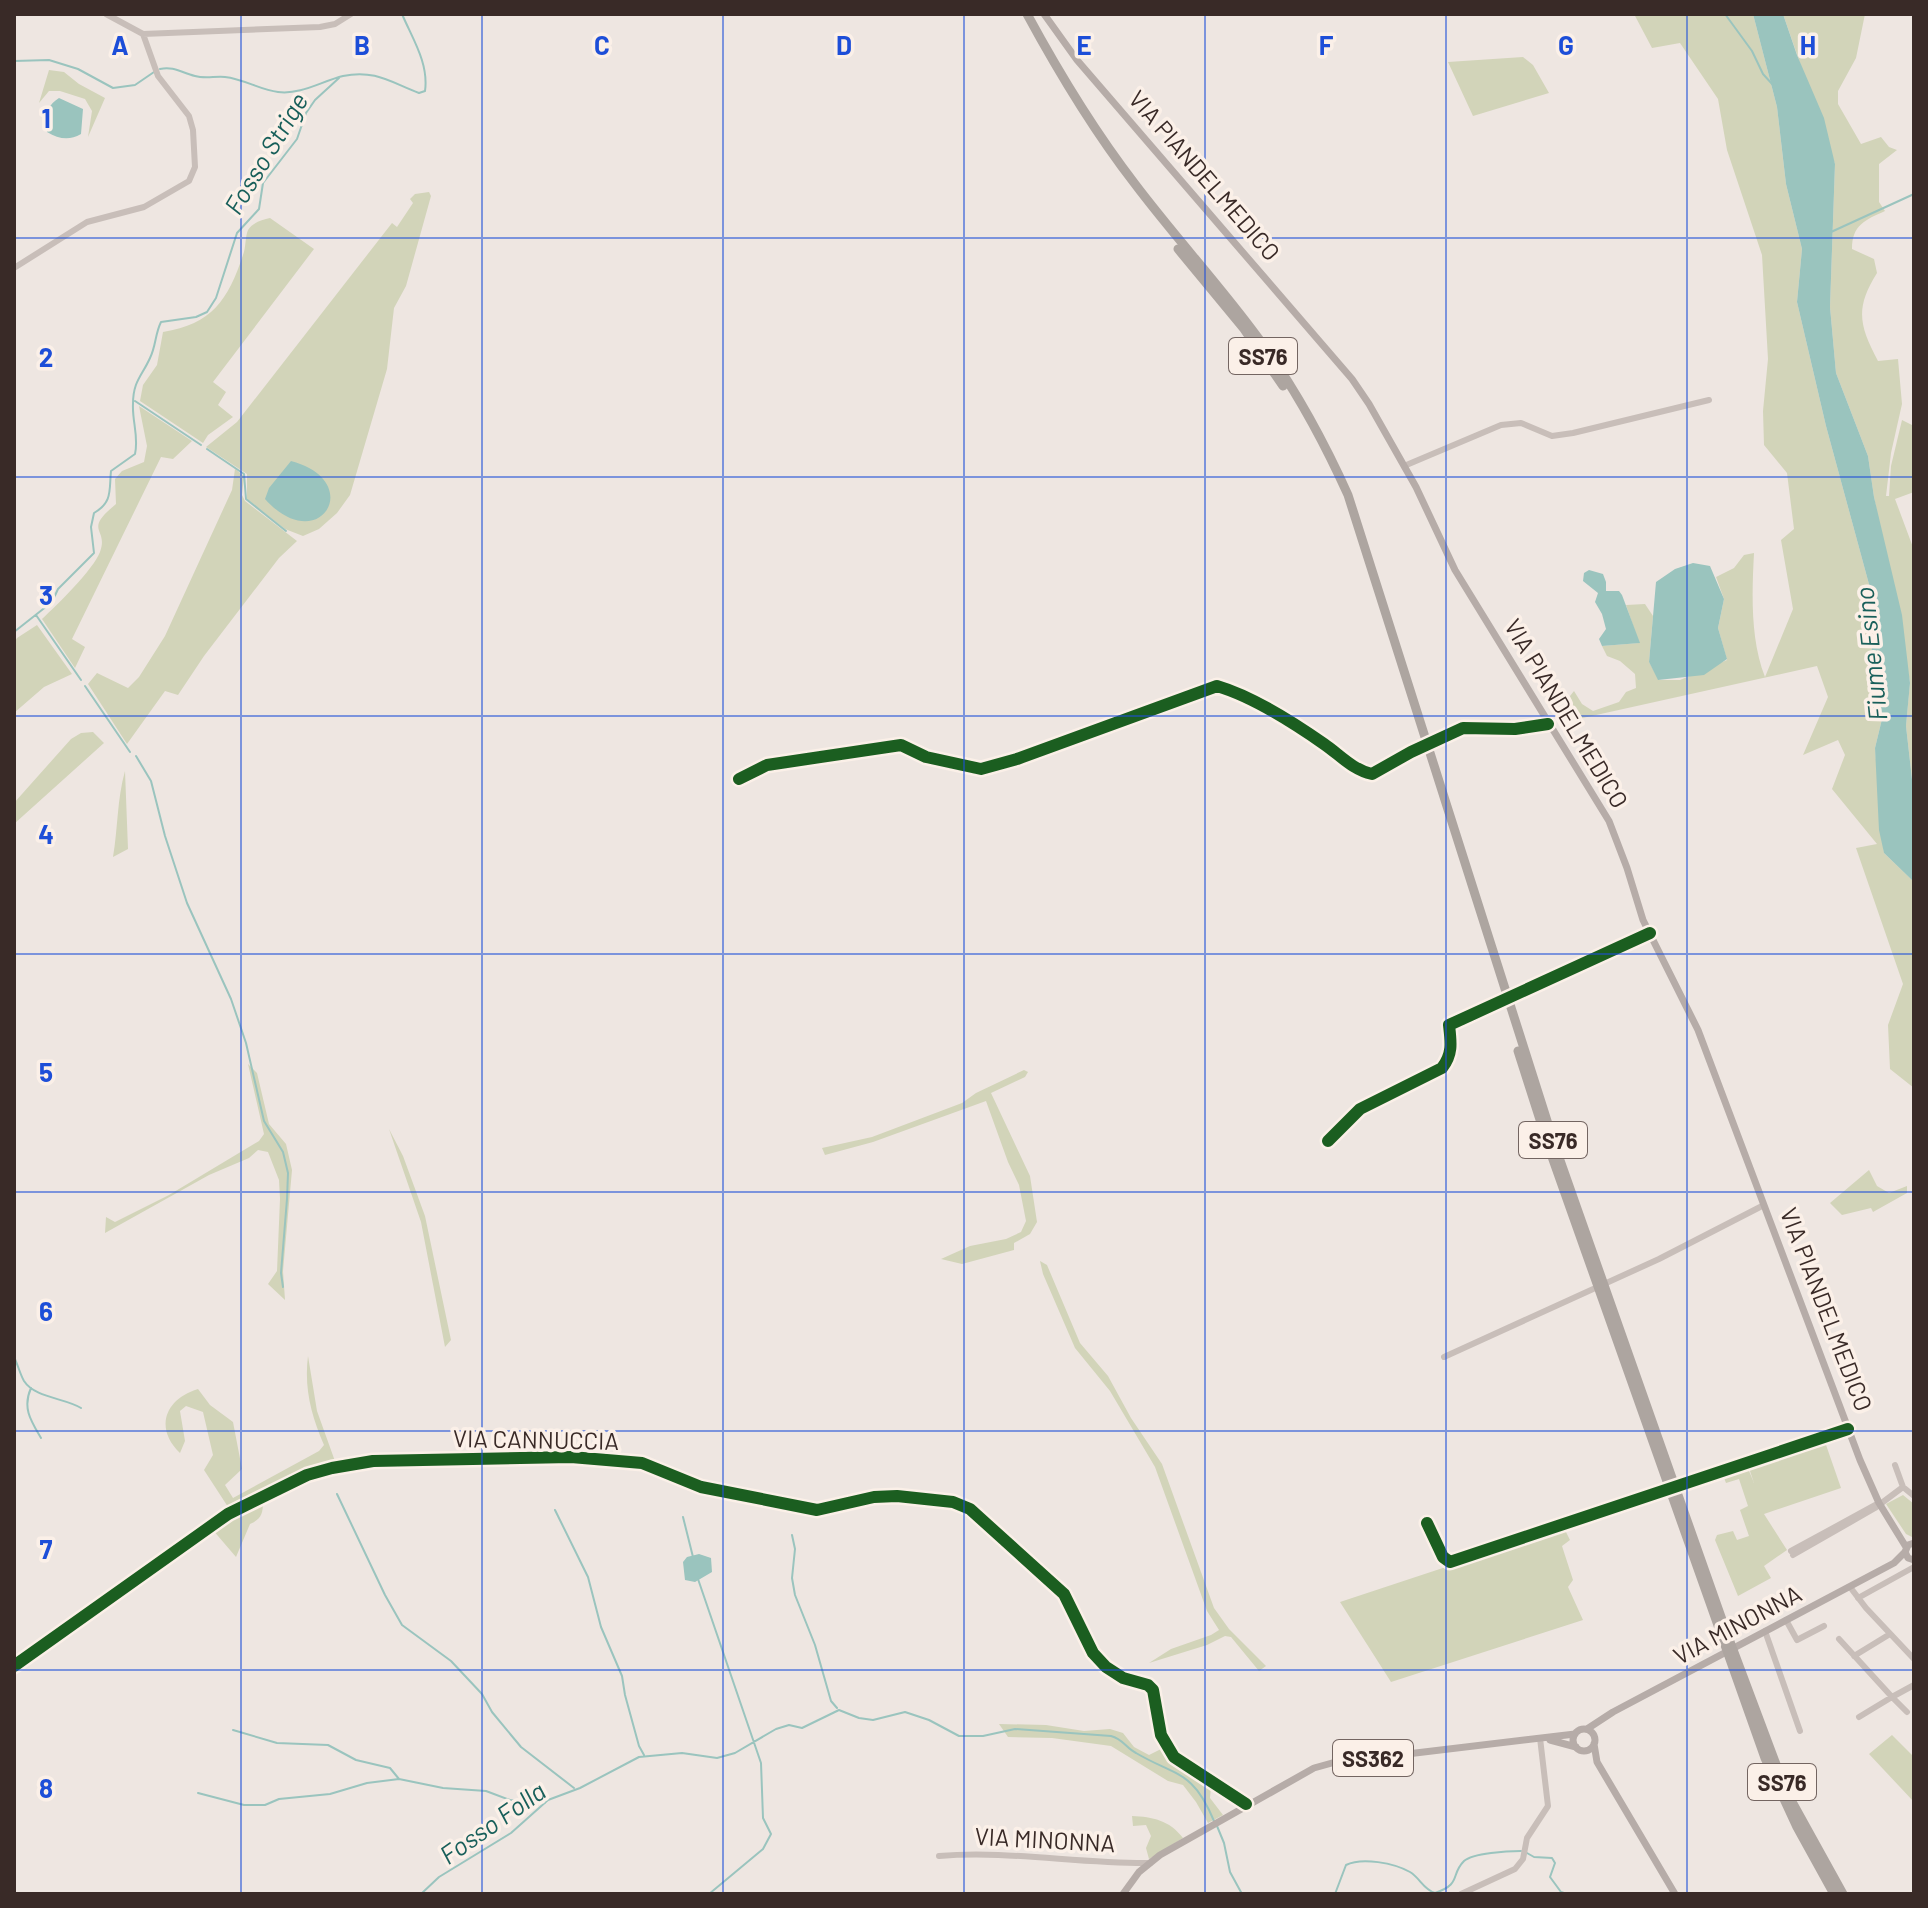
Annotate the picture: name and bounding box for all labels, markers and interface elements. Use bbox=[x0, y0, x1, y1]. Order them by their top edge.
text: A bbox=[111, 29, 129, 60]
text: B bbox=[354, 29, 370, 60]
text: C bbox=[594, 29, 610, 60]
text: D bbox=[836, 29, 852, 60]
text: E bbox=[1076, 29, 1092, 60]
text: F bbox=[1319, 29, 1334, 60]
text: G bbox=[1558, 29, 1574, 60]
text: H bbox=[1800, 29, 1816, 60]
street label: VIA PIANDELMEDICO bbox=[1123, 84, 1287, 266]
water label: Fosso Strige bbox=[217, 87, 313, 219]
text: 1 bbox=[41, 102, 51, 133]
road number: SS76 bbox=[1229, 338, 1297, 374]
text: 2 bbox=[39, 341, 53, 372]
text: 3 bbox=[39, 579, 53, 610]
water label: Fiume Esino bbox=[1848, 586, 1892, 722]
street label: VIA PIANDELMEDICO bbox=[1499, 613, 1635, 813]
text: 4 bbox=[38, 818, 54, 849]
text: 5 bbox=[39, 1056, 53, 1087]
road number: SS76 bbox=[1519, 1122, 1587, 1158]
street label: VIA PIANDELMEDICO bbox=[1775, 1203, 1879, 1415]
text: 6 bbox=[39, 1295, 53, 1326]
street label: VIA CANNUCCIA bbox=[453, 1423, 619, 1455]
text: 7 bbox=[40, 1533, 53, 1564]
street label: VIA MINONNA bbox=[1668, 1578, 1806, 1670]
road number: SS362 bbox=[1333, 1740, 1413, 1776]
road number: SS76 bbox=[1748, 1764, 1816, 1800]
text: 8 bbox=[39, 1772, 53, 1803]
water label: Fosso Folla bbox=[433, 1774, 551, 1870]
street label: VIA MINONNA bbox=[974, 1821, 1116, 1857]

